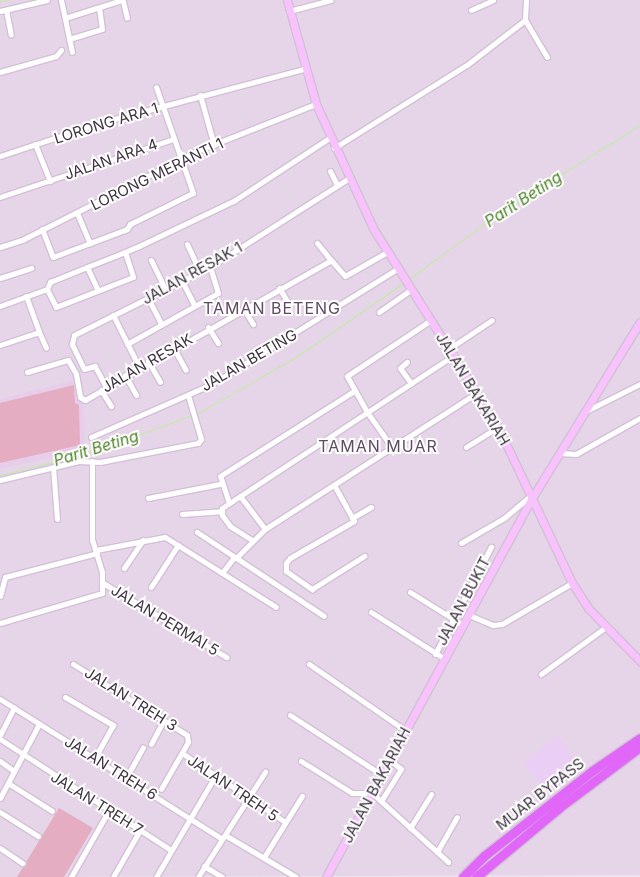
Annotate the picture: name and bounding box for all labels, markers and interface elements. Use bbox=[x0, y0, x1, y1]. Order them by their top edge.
street label: LORONG ARA 1 bbox=[52, 99, 160, 147]
street label: LORONG MERANTI 1 bbox=[88, 134, 226, 214]
street label: JALAN ARA 4 bbox=[62, 135, 160, 183]
water label: Parit Beting bbox=[481, 167, 565, 231]
street label: JALAN RESAK 1 bbox=[139, 238, 245, 308]
district label: TAMAN BETENG bbox=[201, 298, 343, 318]
street label: JALAN BETING bbox=[198, 325, 300, 395]
street label: JALAN BAKARIAH bbox=[432, 329, 514, 449]
street label: JALAN RESAK bbox=[98, 330, 196, 396]
water label: Parit Beting bbox=[51, 426, 141, 470]
district label: TAMAN MUAR bbox=[317, 436, 439, 456]
street label: JALAN BUKIT bbox=[432, 554, 494, 648]
street label: JALAN PERMAI 5 bbox=[108, 581, 222, 659]
street label: JALAN TREH 3 bbox=[81, 663, 181, 735]
street label: JALAN BAKARIAH bbox=[338, 724, 414, 846]
street label: JALAN TREH 6 bbox=[61, 732, 161, 804]
street label: JALAN TREH 5 bbox=[184, 751, 282, 825]
street label: MUAR BYPASS bbox=[492, 754, 588, 834]
street label: JALAN TREH 7 bbox=[48, 768, 146, 838]

